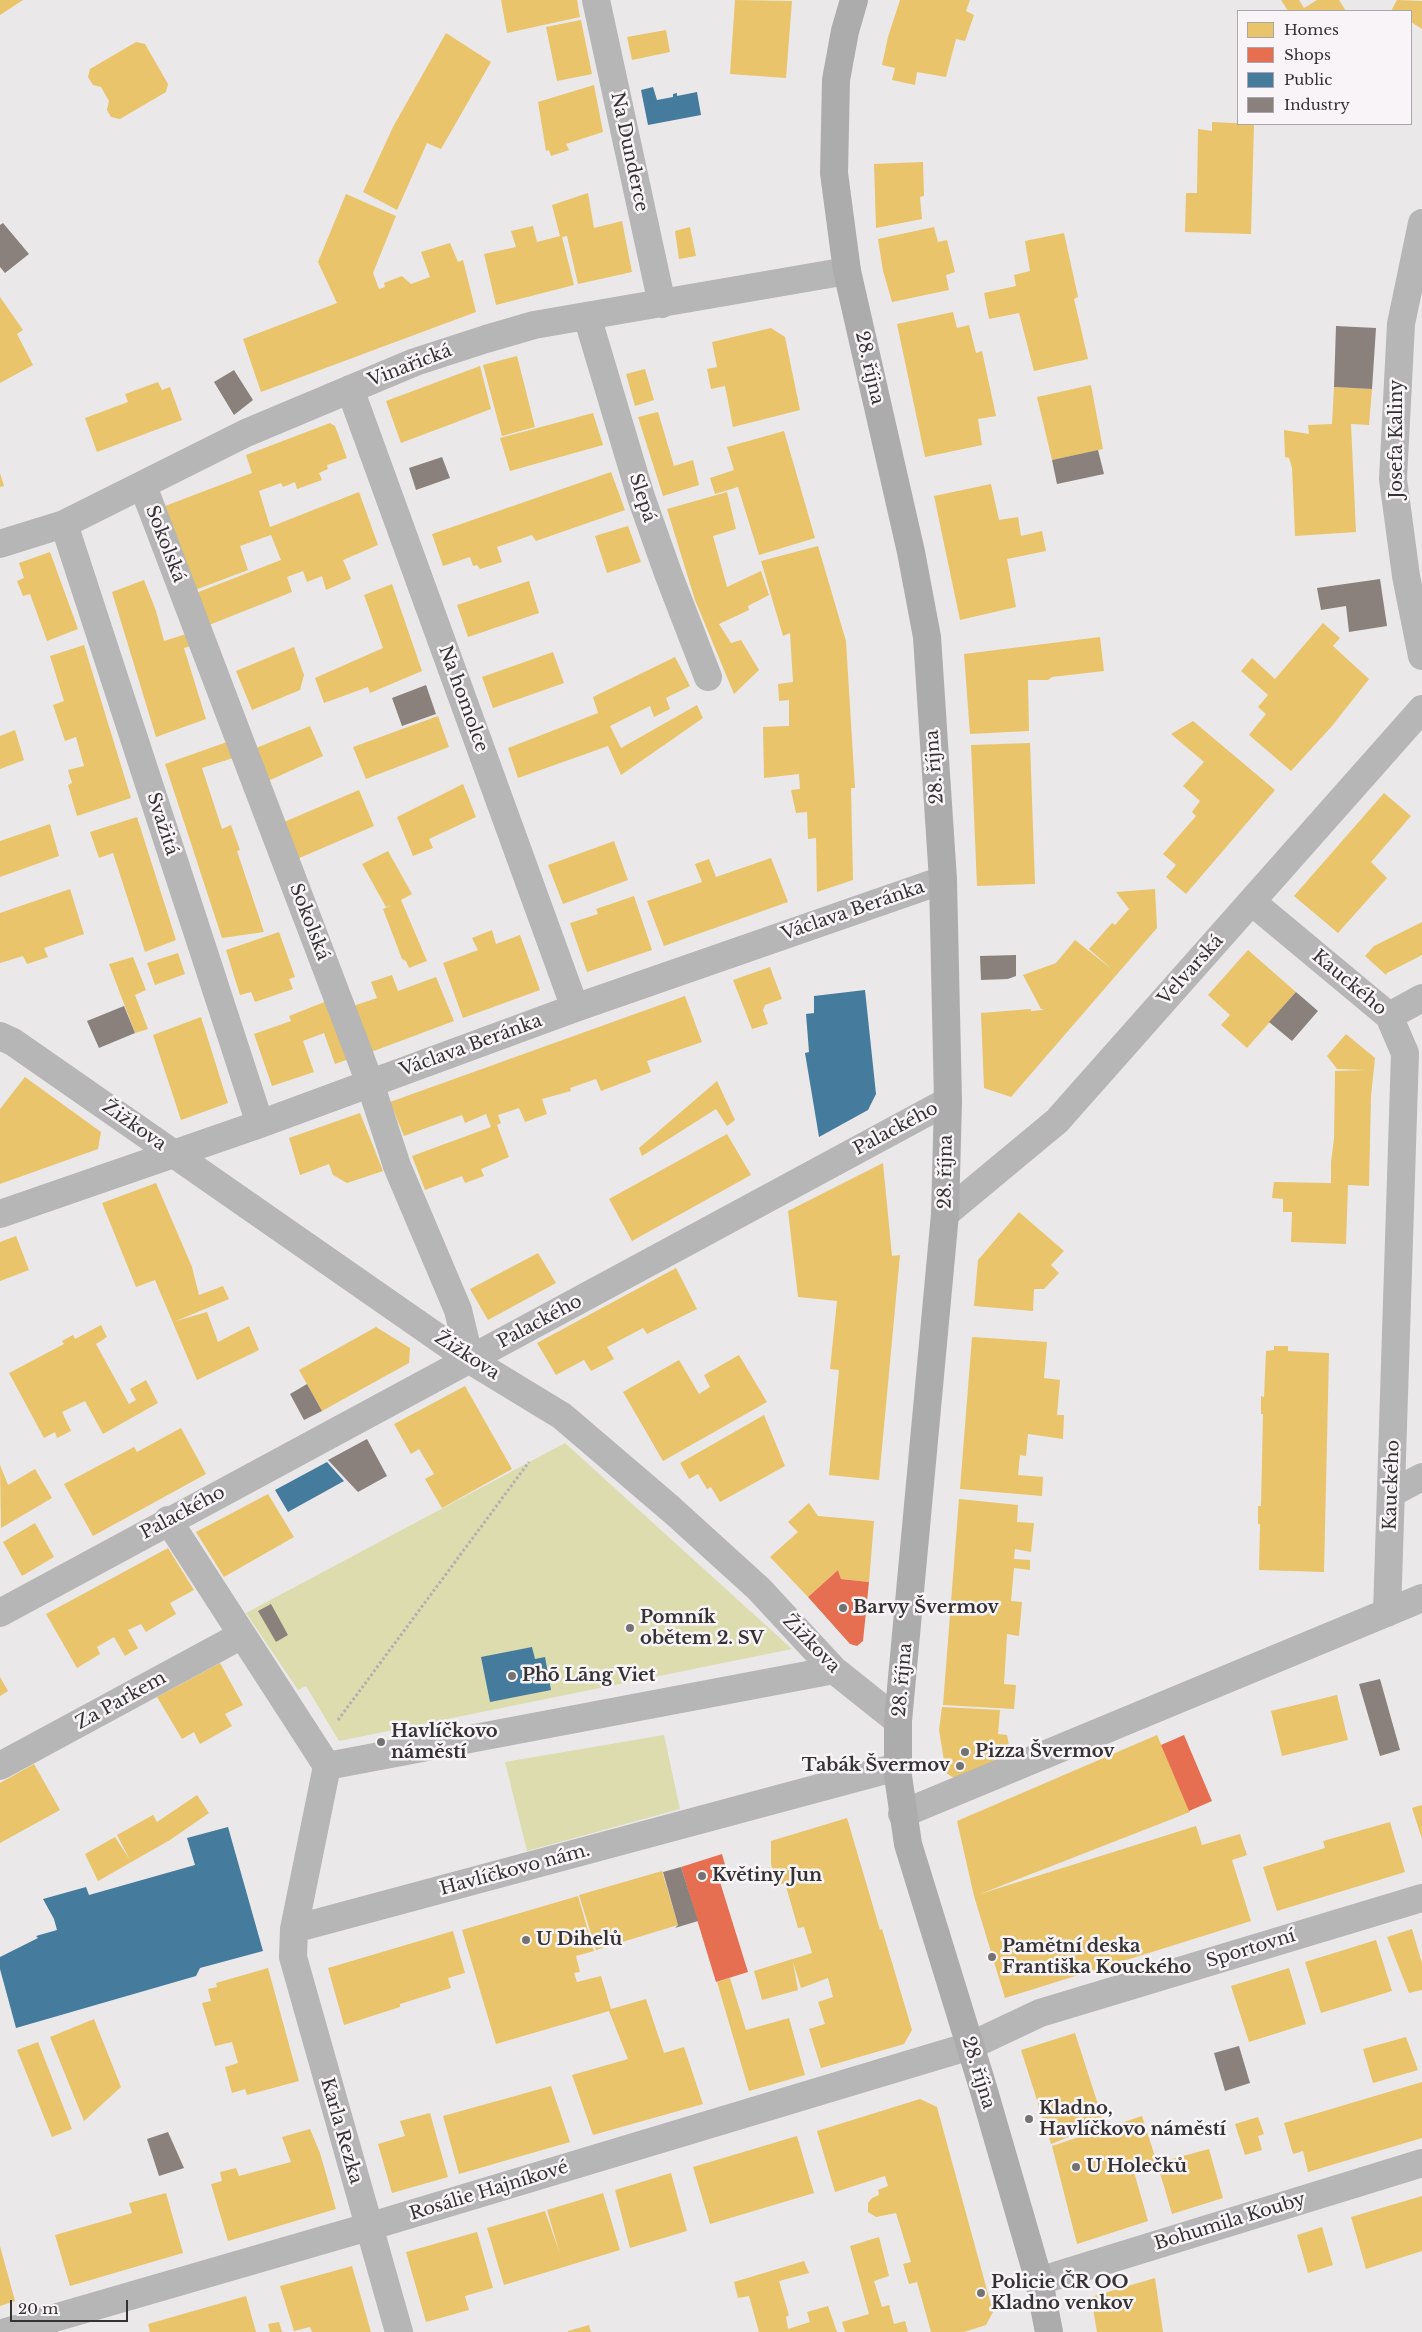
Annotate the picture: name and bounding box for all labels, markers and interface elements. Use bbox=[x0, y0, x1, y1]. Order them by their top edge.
legend bbox=[1237, 10, 1412, 125]
text: Homes bbox=[1284, 20, 1339, 39]
text: Shops bbox=[1284, 45, 1331, 64]
text: Public bbox=[1284, 70, 1332, 89]
street label: Na Dunderce bbox=[606, 90, 652, 214]
text: Industry bbox=[1284, 95, 1350, 114]
street label: 28. října bbox=[850, 329, 888, 407]
street label: Vinařická bbox=[365, 340, 455, 392]
street label: Josefa Kaliny bbox=[1386, 380, 1408, 498]
street label: Slepá bbox=[624, 471, 660, 525]
street label: Sokolská bbox=[140, 502, 190, 586]
street label: Na homolce bbox=[434, 643, 492, 755]
street label: 28. října bbox=[922, 729, 948, 805]
street label: Svažitá bbox=[142, 790, 182, 858]
street label: Václava Beránka bbox=[779, 876, 927, 946]
street label: Sokolská bbox=[284, 880, 334, 964]
street label: Velvarská bbox=[1154, 930, 1228, 1010]
street label: Kauckého bbox=[1307, 946, 1391, 1020]
street label: Václava Beránka bbox=[397, 1010, 545, 1082]
street label: Žižkova bbox=[98, 1096, 170, 1156]
street label: Palackého bbox=[850, 1098, 942, 1160]
street label: 28. října bbox=[935, 1135, 957, 1209]
street label: Palackého bbox=[494, 1291, 586, 1353]
street label: Žižkova bbox=[431, 1327, 503, 1385]
street label: Kauckého bbox=[1380, 1439, 1404, 1531]
street label: Palackého bbox=[137, 1482, 229, 1544]
place label: Barvy Švermov bbox=[853, 1597, 999, 1619]
marker: Barvy Švermov bbox=[837, 1602, 849, 1614]
place label: Pomník obětem 2. SV bbox=[640, 1607, 764, 1650]
street label: Žižkova bbox=[778, 1610, 844, 1678]
marker: Pomník obětem 2. SV bbox=[624, 1622, 636, 1634]
street label: 28. října bbox=[889, 1642, 917, 1718]
place label: Phõ Lãng Viet bbox=[522, 1665, 655, 1687]
street label: Za Parkem bbox=[72, 1667, 170, 1735]
marker: Phõ Lãng Viet bbox=[506, 1670, 518, 1682]
place label: Havlíčkovo náměstí bbox=[391, 1721, 498, 1764]
marker: Havlíčkovo náměstí bbox=[375, 1736, 387, 1748]
place label: Pizza Švermov bbox=[975, 1741, 1114, 1763]
marker: Pizza Švermov bbox=[959, 1746, 971, 1758]
place label: Tabák Švermov bbox=[802, 1755, 950, 1777]
marker: Tabák Švermov bbox=[954, 1760, 966, 1772]
street label: Havlíčkovo nám. bbox=[438, 1840, 592, 1900]
place label: Květiny Jun bbox=[712, 1865, 822, 1887]
marker: Květiny Jun bbox=[696, 1870, 708, 1882]
street label: Sportovní bbox=[1204, 1925, 1298, 1973]
place label: U Dihelů bbox=[536, 1929, 622, 1951]
marker: U Dihelů bbox=[520, 1934, 532, 1946]
place label: Pamětní deska Františka Kouckého bbox=[1002, 1936, 1191, 1978]
marker: Pamětní deska Františka Kouckého bbox=[986, 1951, 998, 1963]
street label: 28. října bbox=[957, 2034, 999, 2112]
street label: Karla Rezka bbox=[316, 2076, 366, 2186]
place label: Kladno, Havlíčkovo náměstí bbox=[1039, 2098, 1226, 2140]
marker: Kladno, Havlíčkovo náměstí bbox=[1023, 2113, 1035, 2125]
place label: U Holečků bbox=[1086, 2156, 1187, 2178]
street label: Rosálie Hajníkové bbox=[407, 2157, 571, 2225]
marker: U Holečků bbox=[1070, 2161, 1082, 2173]
street label: Bohumila Kouby bbox=[1152, 2189, 1308, 2255]
place label: Policie ČR OO Kladno venkov bbox=[991, 2272, 1133, 2314]
marker: Policie ČR OO Kladno venkov bbox=[975, 2287, 987, 2299]
scale bar bbox=[12, 2290, 130, 2322]
text: 20 m bbox=[18, 2299, 58, 2318]

